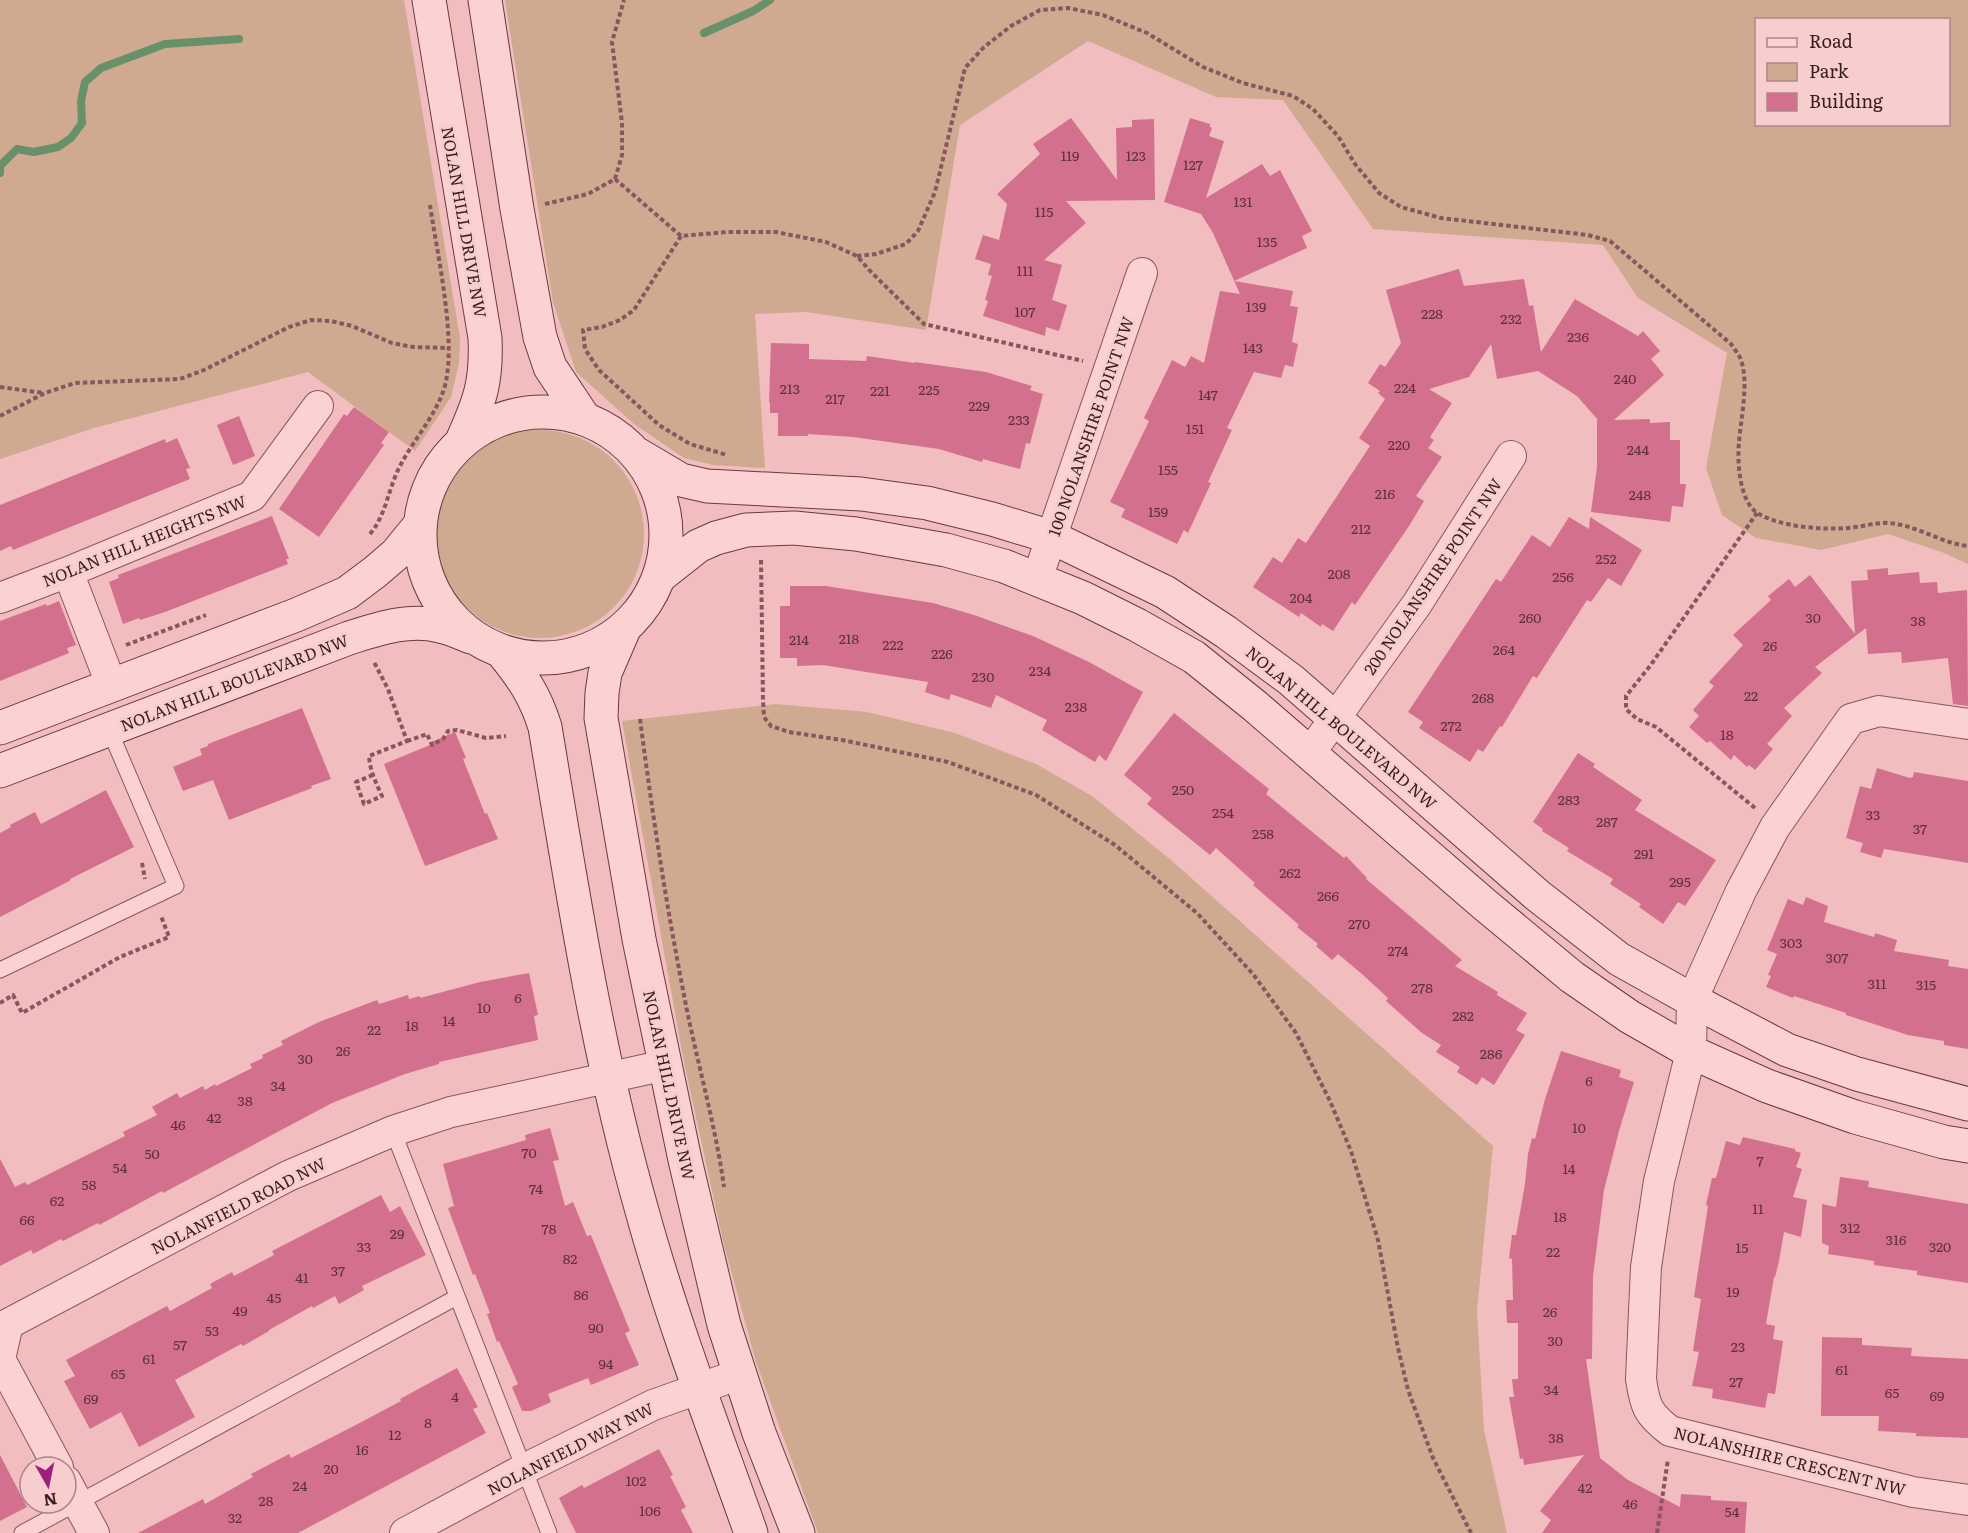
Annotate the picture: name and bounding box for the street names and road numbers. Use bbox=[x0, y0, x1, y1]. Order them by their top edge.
street label: NOLAN HILL DRIVE NW bbox=[436, 124, 494, 320]
street label: 100 NOLANSHIRE POINT NW bbox=[1041, 312, 1139, 539]
street label: 200 NOLANSHIRE POINT NW bbox=[1357, 472, 1507, 679]
street label: NOLAN HILL HEIGHTS NW bbox=[38, 488, 250, 592]
street label: NOLAN HILL BOULEVARD NW bbox=[116, 627, 352, 737]
street label: NOLAN HILL BOULEVARD NW bbox=[1241, 640, 1443, 815]
street label: NOLAN HILL DRIVE NW bbox=[638, 988, 702, 1183]
street label: NOLANFIELD ROAD NW bbox=[146, 1150, 330, 1260]
street label: NOLANFIELD WAY NW bbox=[483, 1395, 658, 1500]
street label: NOLANSHIRE CRESCENT NW bbox=[1671, 1420, 1909, 1501]

